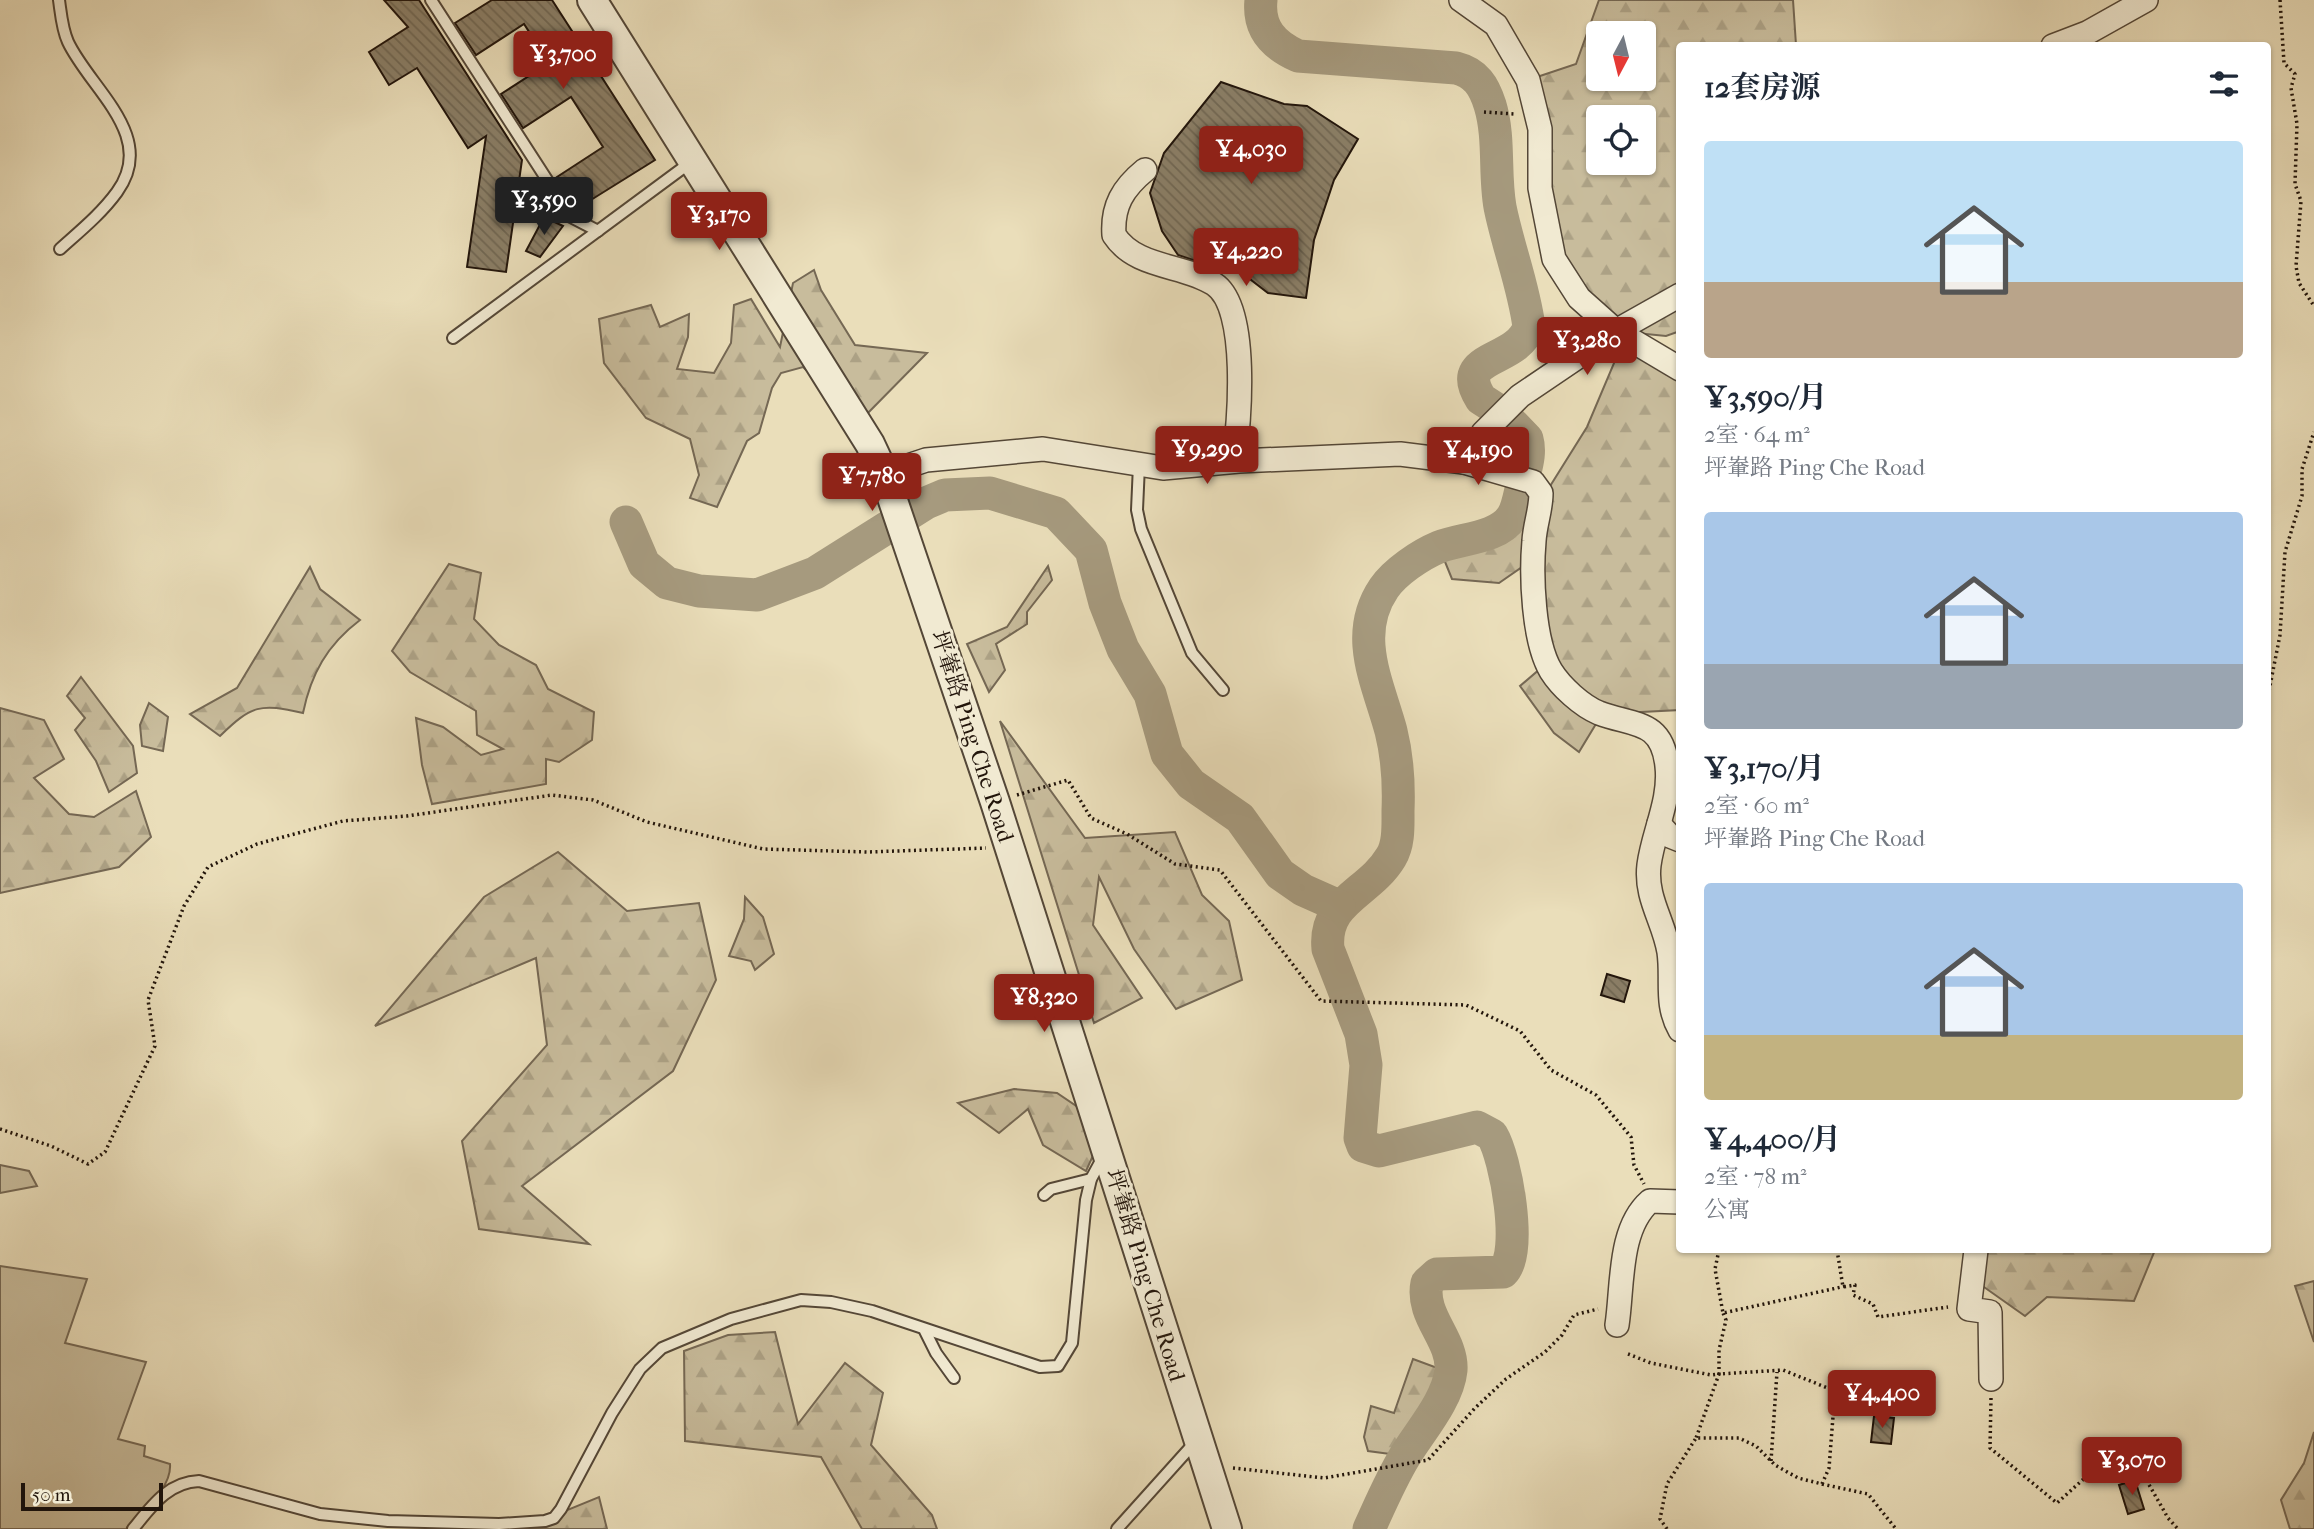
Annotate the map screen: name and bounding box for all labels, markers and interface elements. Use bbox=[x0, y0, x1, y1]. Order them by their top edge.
north arrow bbox=[1586, 21, 1656, 91]
map controls bbox=[1586, 21, 1656, 175]
pin: ¥3,700 bbox=[506, 32, 620, 91]
text: ¥3,700 bbox=[529, 40, 597, 67]
icon: filters bbox=[2205, 65, 2243, 103]
text: 12套房源 bbox=[1704, 70, 1820, 105]
button: locate bbox=[1586, 105, 1656, 175]
pin: ¥4,030 bbox=[1194, 127, 1308, 186]
text: ¥4,030 bbox=[1215, 135, 1287, 162]
pin: ¥3,590 bbox=[487, 177, 601, 237]
text: ¥3,590 bbox=[511, 186, 577, 213]
icon: home bbox=[1911, 187, 2037, 313]
pin: ¥3,170 bbox=[662, 192, 776, 252]
text: ¥3,170 bbox=[687, 201, 751, 228]
pin: ¥4,220 bbox=[1189, 229, 1303, 288]
text: ¥4,220 bbox=[1209, 237, 1283, 264]
pin: ¥3,280 bbox=[1530, 318, 1644, 377]
text: ¥3,280 bbox=[1553, 326, 1621, 353]
text: ¥3,590/月 bbox=[1704, 380, 1827, 415]
text: 2室 · 64 m² bbox=[1704, 421, 1810, 448]
pin: ¥9,290 bbox=[1150, 426, 1264, 486]
pin: ¥4,190 bbox=[1421, 428, 1535, 487]
text: ¥9,290 bbox=[1171, 435, 1243, 462]
text: ¥4,190 bbox=[1443, 436, 1513, 463]
pin: ¥7,780 bbox=[815, 454, 929, 513]
text: 坪輋路 Ping Che Road bbox=[1704, 454, 1925, 481]
text: ¥7,780 bbox=[838, 462, 906, 489]
icon: home bbox=[1911, 558, 2037, 684]
street label: 坪輋路 Ping Che Road bbox=[926, 627, 1020, 846]
text: ¥3,170/月 bbox=[1704, 751, 1825, 786]
text: 2室 · 60 m² bbox=[1704, 792, 1809, 819]
text: 坪輋路 Ping Che Road bbox=[1704, 825, 1925, 852]
icon: home bbox=[1911, 929, 2037, 1055]
pin: ¥8,320 bbox=[987, 974, 1101, 1034]
text: ¥8,320 bbox=[1010, 983, 1078, 1010]
text: ¥4,400/月 bbox=[1704, 1122, 1841, 1157]
text: 2室 · 78 m² bbox=[1704, 1163, 1807, 1190]
street label: 坪輋路 Ping Che Road bbox=[1100, 1166, 1191, 1385]
text: 公寓 bbox=[1704, 1196, 1750, 1223]
pin: ¥4,400 bbox=[1825, 1370, 1939, 1430]
text: ¥4,400 bbox=[1844, 1379, 1920, 1406]
pin: ¥3,070 bbox=[2075, 1438, 2189, 1497]
text: ¥3,070 bbox=[2098, 1446, 2166, 1473]
scale bar bbox=[21, 1480, 163, 1512]
text: 50 m bbox=[32, 1484, 71, 1506]

